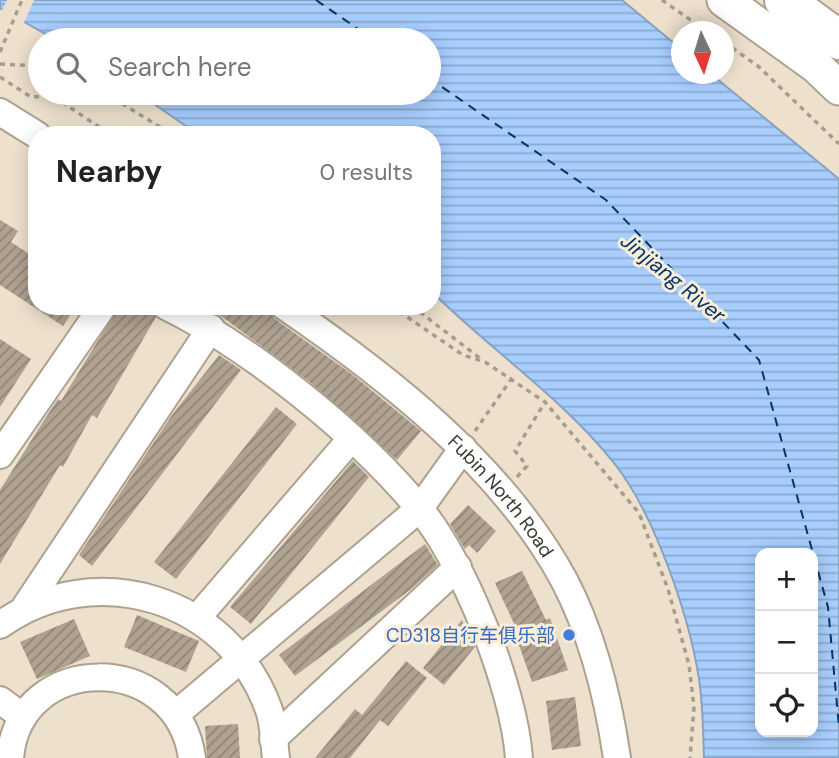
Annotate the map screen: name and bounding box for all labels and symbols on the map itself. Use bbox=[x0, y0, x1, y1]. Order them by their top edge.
north arrow bbox=[671, 21, 734, 84]
water label: Jinjiang River bbox=[615, 227, 732, 330]
street label: Fubin North Road bbox=[443, 429, 559, 562]
place label: CD318自行车俱乐部 bbox=[386, 623, 555, 648]
marker: CD318自行车俱乐部 bbox=[561, 627, 577, 643]

